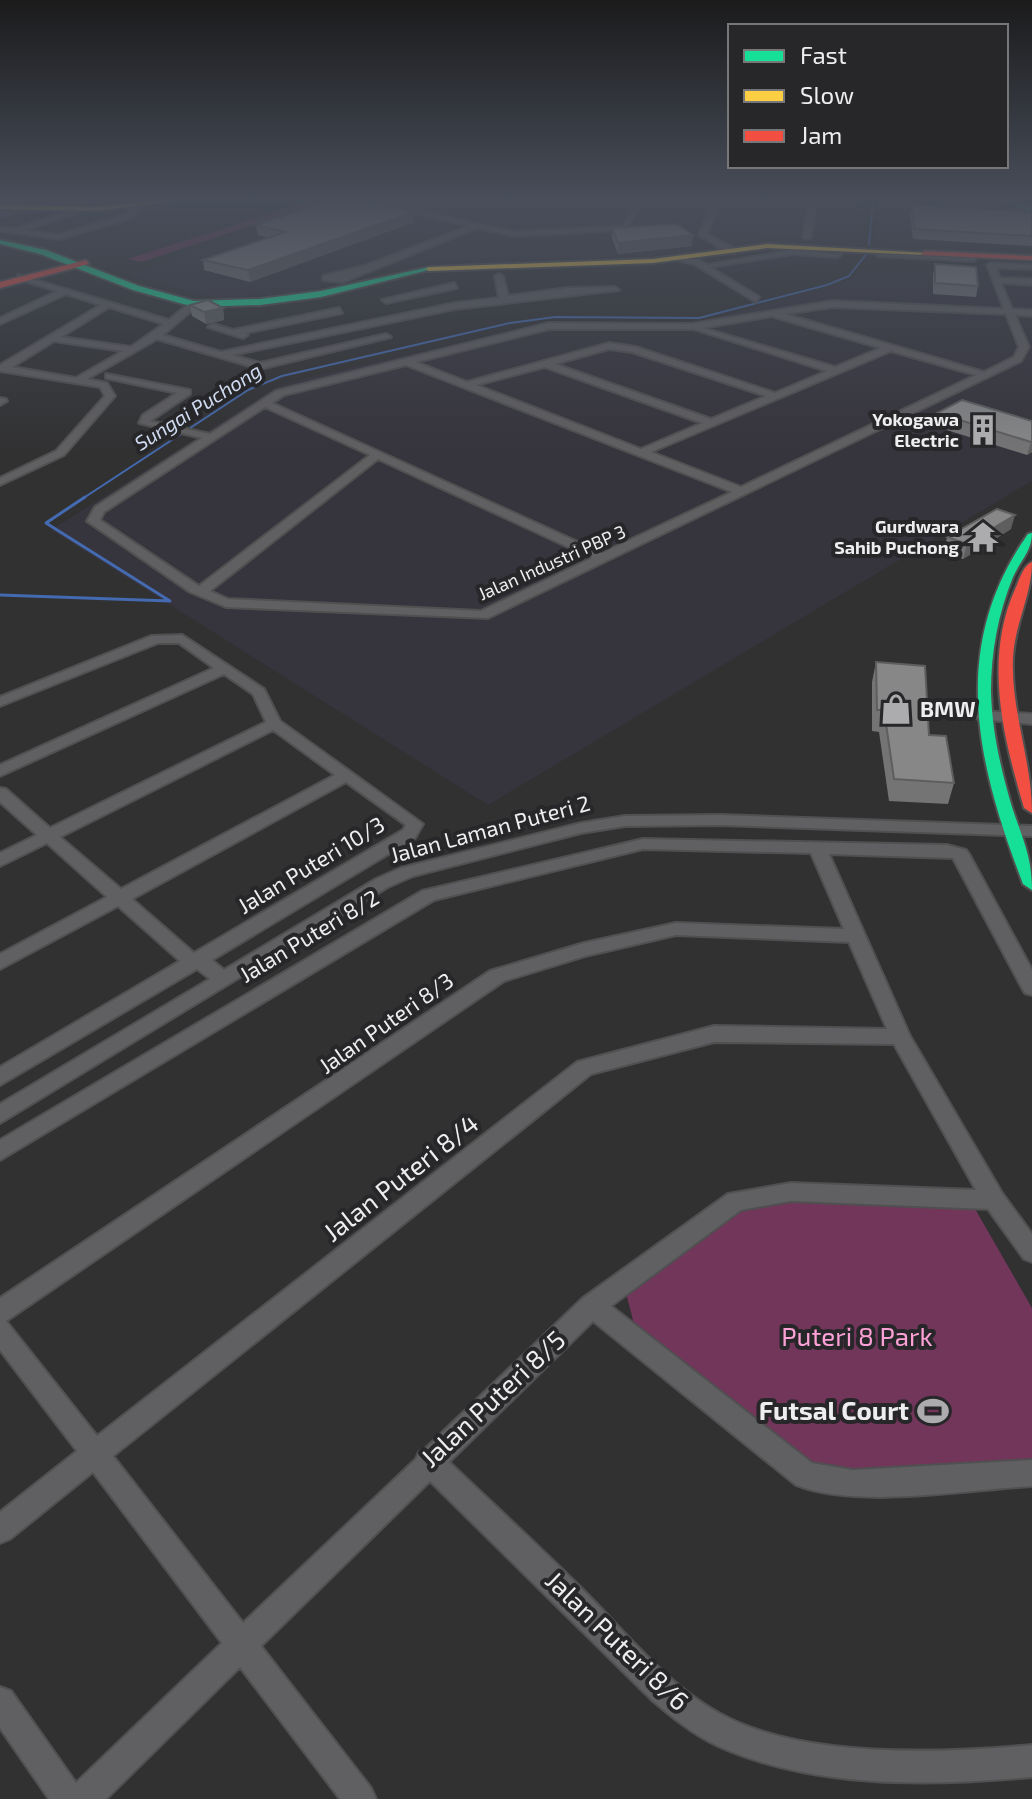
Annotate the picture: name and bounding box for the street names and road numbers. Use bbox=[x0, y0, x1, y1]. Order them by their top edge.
street label: Jalan Industri PBP 3 bbox=[474, 520, 629, 605]
street label: Jalan Laman Puteri 2 bbox=[387, 789, 592, 867]
street label: Jalan Puteri 10/3 bbox=[232, 810, 388, 918]
street label: Jalan Puteri 8/2 bbox=[234, 883, 383, 987]
street label: Jalan Puteri 8/3 bbox=[313, 966, 457, 1078]
street label: Jalan Puteri 8/4 bbox=[316, 1107, 484, 1247]
street label: Jalan Puteri 8/5 bbox=[413, 1323, 571, 1473]
street label: Jalan Puteri 8/6 bbox=[540, 1564, 696, 1716]

